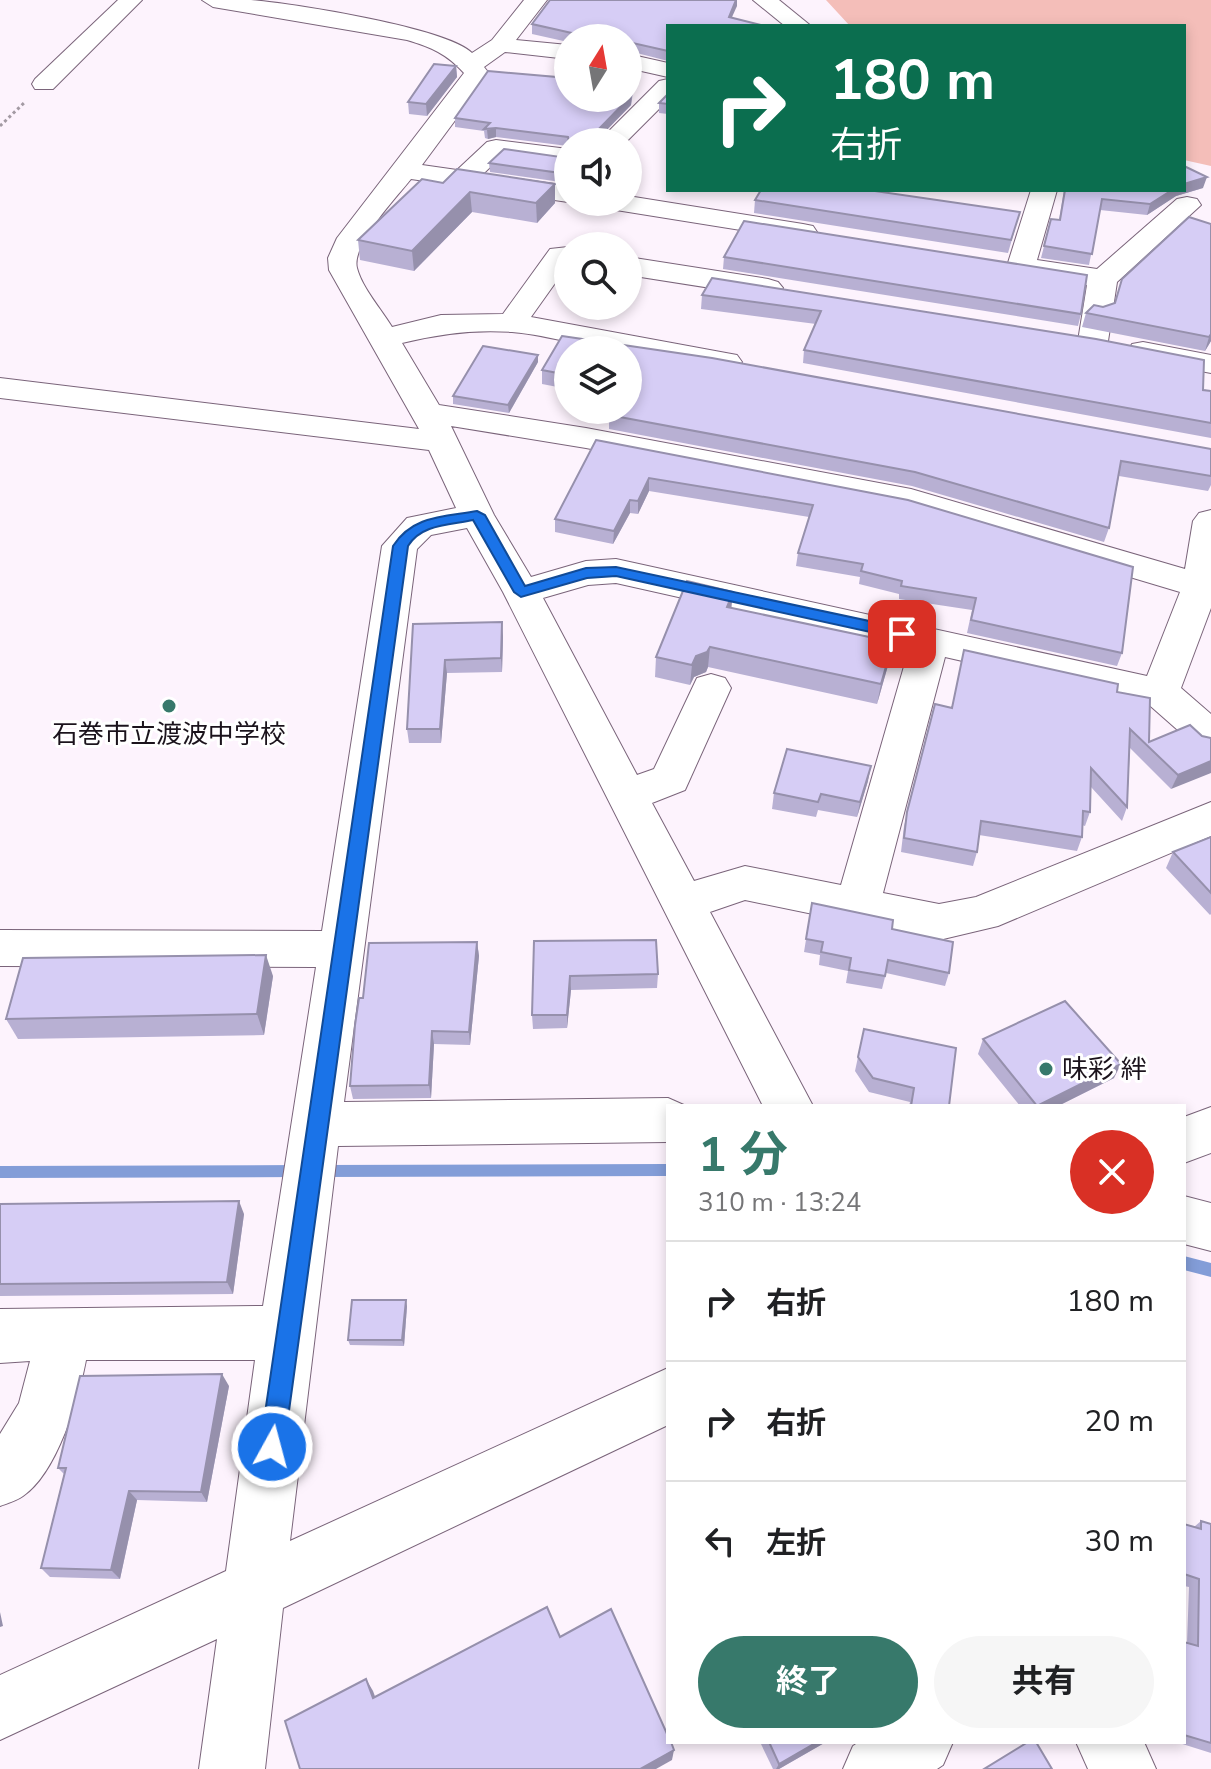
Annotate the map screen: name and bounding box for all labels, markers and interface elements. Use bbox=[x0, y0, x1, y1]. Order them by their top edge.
north arrow bbox=[554, 24, 642, 112]
map controls bbox=[554, 24, 642, 424]
text: 180 m bbox=[830, 42, 995, 119]
icon: right bbox=[698, 56, 802, 160]
text: 右折 bbox=[830, 121, 902, 170]
button: sound bbox=[554, 128, 642, 216]
button: search bbox=[554, 232, 642, 320]
button: layers bbox=[554, 336, 642, 424]
pin bbox=[868, 600, 936, 668]
icon: arrive bbox=[880, 612, 924, 656]
marker: 石巻市立渡波中学校 bbox=[160, 697, 178, 715]
place label: 石巻市立渡波中学校 bbox=[52, 717, 286, 752]
place label: 味彩 絆 bbox=[1062, 1052, 1147, 1087]
marker: 味彩 絆 bbox=[1037, 1060, 1055, 1078]
text: 1 分 bbox=[698, 1122, 788, 1188]
button: close bbox=[1070, 1130, 1154, 1214]
text: 310 m · 13:24 bbox=[698, 1185, 861, 1220]
icon: right bbox=[698, 1279, 742, 1323]
text: 180 m bbox=[1067, 1281, 1154, 1322]
text: 右折 bbox=[766, 1283, 826, 1324]
icon: right bbox=[698, 1399, 742, 1443]
text: 20 m bbox=[1085, 1401, 1154, 1442]
text: 右折 bbox=[766, 1403, 826, 1444]
position arrow bbox=[230, 1405, 314, 1489]
icon: left bbox=[698, 1519, 742, 1563]
text: 30 m bbox=[1085, 1521, 1154, 1562]
text: 左折 bbox=[766, 1523, 826, 1564]
button: 終了 bbox=[698, 1636, 918, 1728]
button: 共有 bbox=[934, 1636, 1154, 1728]

